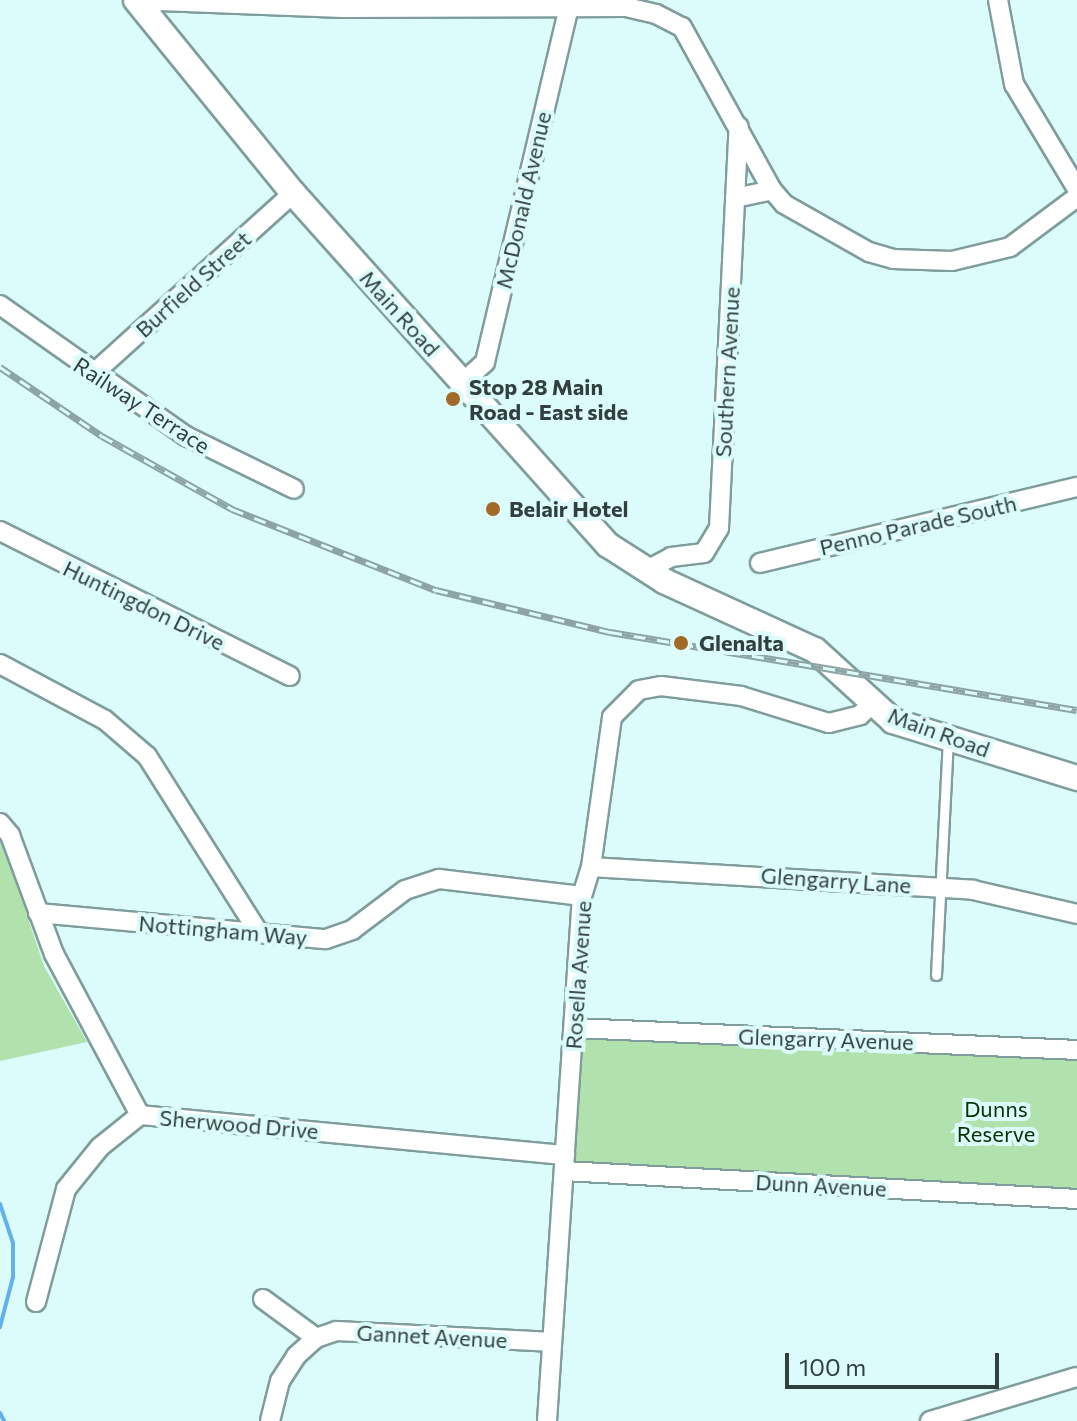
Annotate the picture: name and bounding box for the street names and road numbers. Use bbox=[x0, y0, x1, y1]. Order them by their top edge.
street label: McDonald Avenue bbox=[490, 109, 556, 291]
street label: Burfield Street bbox=[130, 225, 256, 343]
street label: Main Road bbox=[355, 265, 445, 361]
street label: Southern Avenue bbox=[709, 286, 745, 458]
street label: Railway Terrace bbox=[69, 351, 215, 459]
street label: Penno Parade South bbox=[817, 489, 1019, 561]
street label: Huntingdon Drive bbox=[59, 555, 229, 655]
street label: Main Road bbox=[885, 701, 993, 763]
street label: Glengarry Lane bbox=[760, 862, 912, 898]
street label: Rosella Avenue bbox=[560, 900, 596, 1050]
street label: Nottingham Way bbox=[138, 909, 308, 951]
street label: Glengarry Avenue bbox=[738, 1023, 914, 1055]
street label: Sherwood Drive bbox=[158, 1104, 320, 1144]
street label: Dunn Avenue bbox=[755, 1168, 887, 1202]
street label: Gannet Avenue bbox=[356, 1319, 508, 1353]

